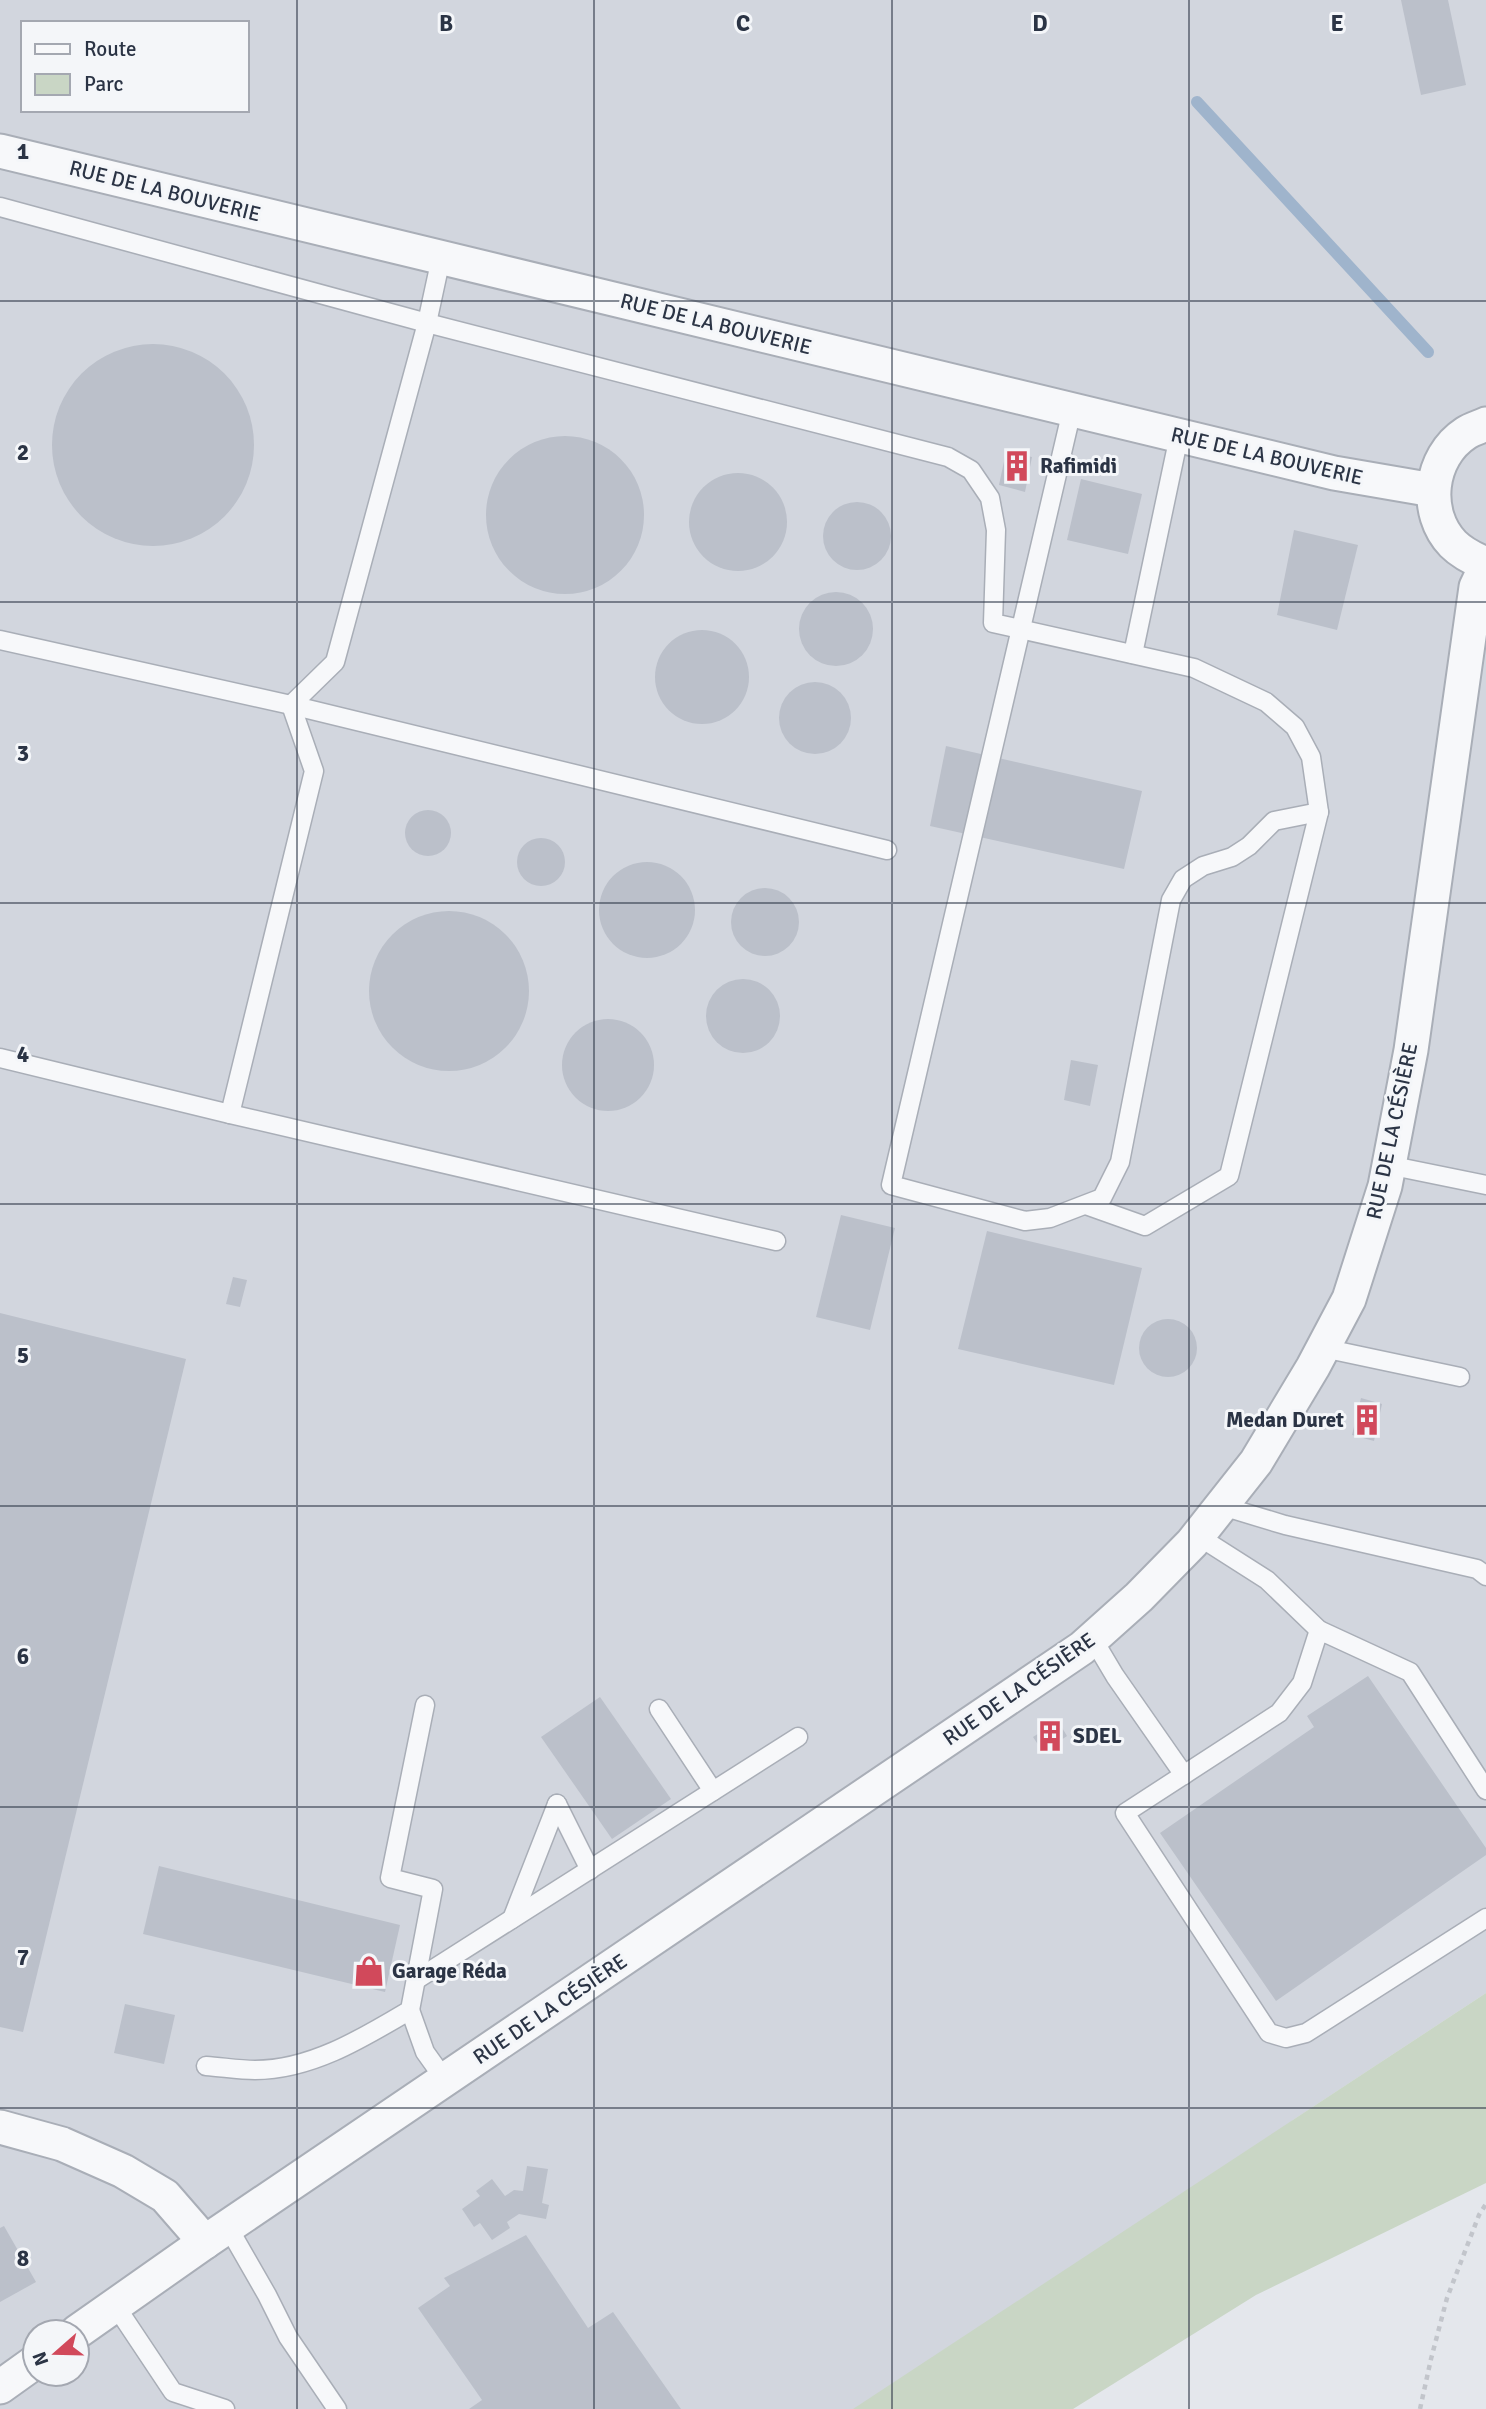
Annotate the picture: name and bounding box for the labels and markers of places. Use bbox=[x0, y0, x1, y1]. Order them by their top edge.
building icon: Rafimidi bbox=[1000, 449, 1034, 483]
place label: Rafimidi bbox=[1040, 453, 1117, 479]
building icon: Medan Duret bbox=[1350, 1403, 1384, 1437]
place label: Medan Duret bbox=[1226, 1407, 1344, 1433]
building icon: SDEL bbox=[1033, 1719, 1067, 1753]
place label: SDEL bbox=[1073, 1723, 1122, 1749]
shop icon: Garage Réda bbox=[352, 1954, 386, 1988]
place label: Garage Réda bbox=[392, 1958, 507, 1984]

